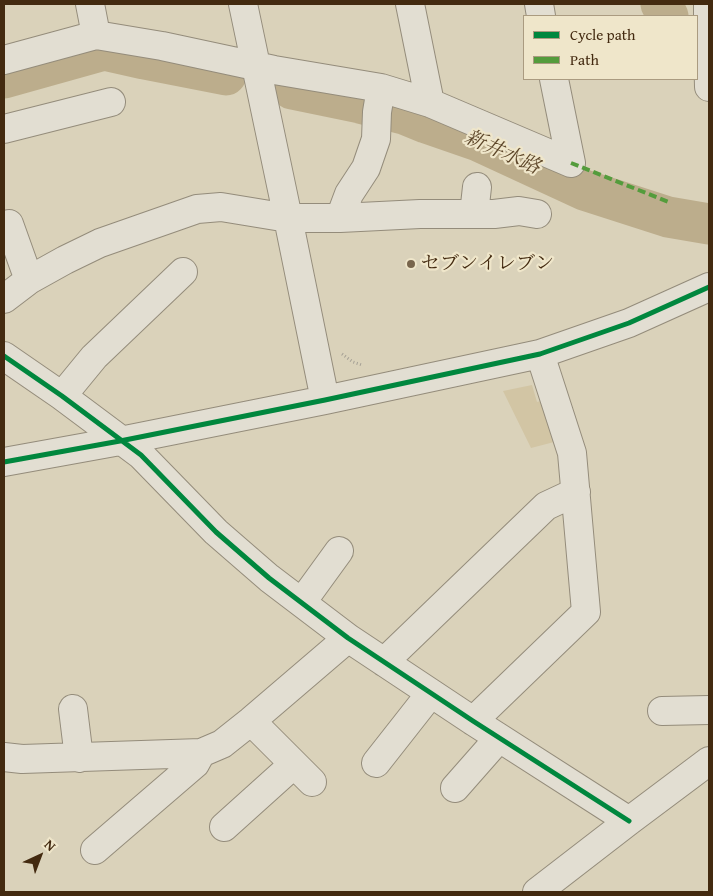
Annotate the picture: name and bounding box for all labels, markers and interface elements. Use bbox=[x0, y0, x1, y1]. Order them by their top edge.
legend bbox=[523, 15, 698, 80]
text: Cycle path bbox=[570, 24, 636, 45]
text: Path bbox=[570, 49, 599, 70]
water label: 新井水路 bbox=[461, 126, 543, 180]
place label: セブンイレブン bbox=[421, 253, 554, 275]
marker: セブンイレブン bbox=[405, 258, 417, 270]
north arrow bbox=[15, 831, 65, 881]
text: N bbox=[40, 835, 60, 856]

